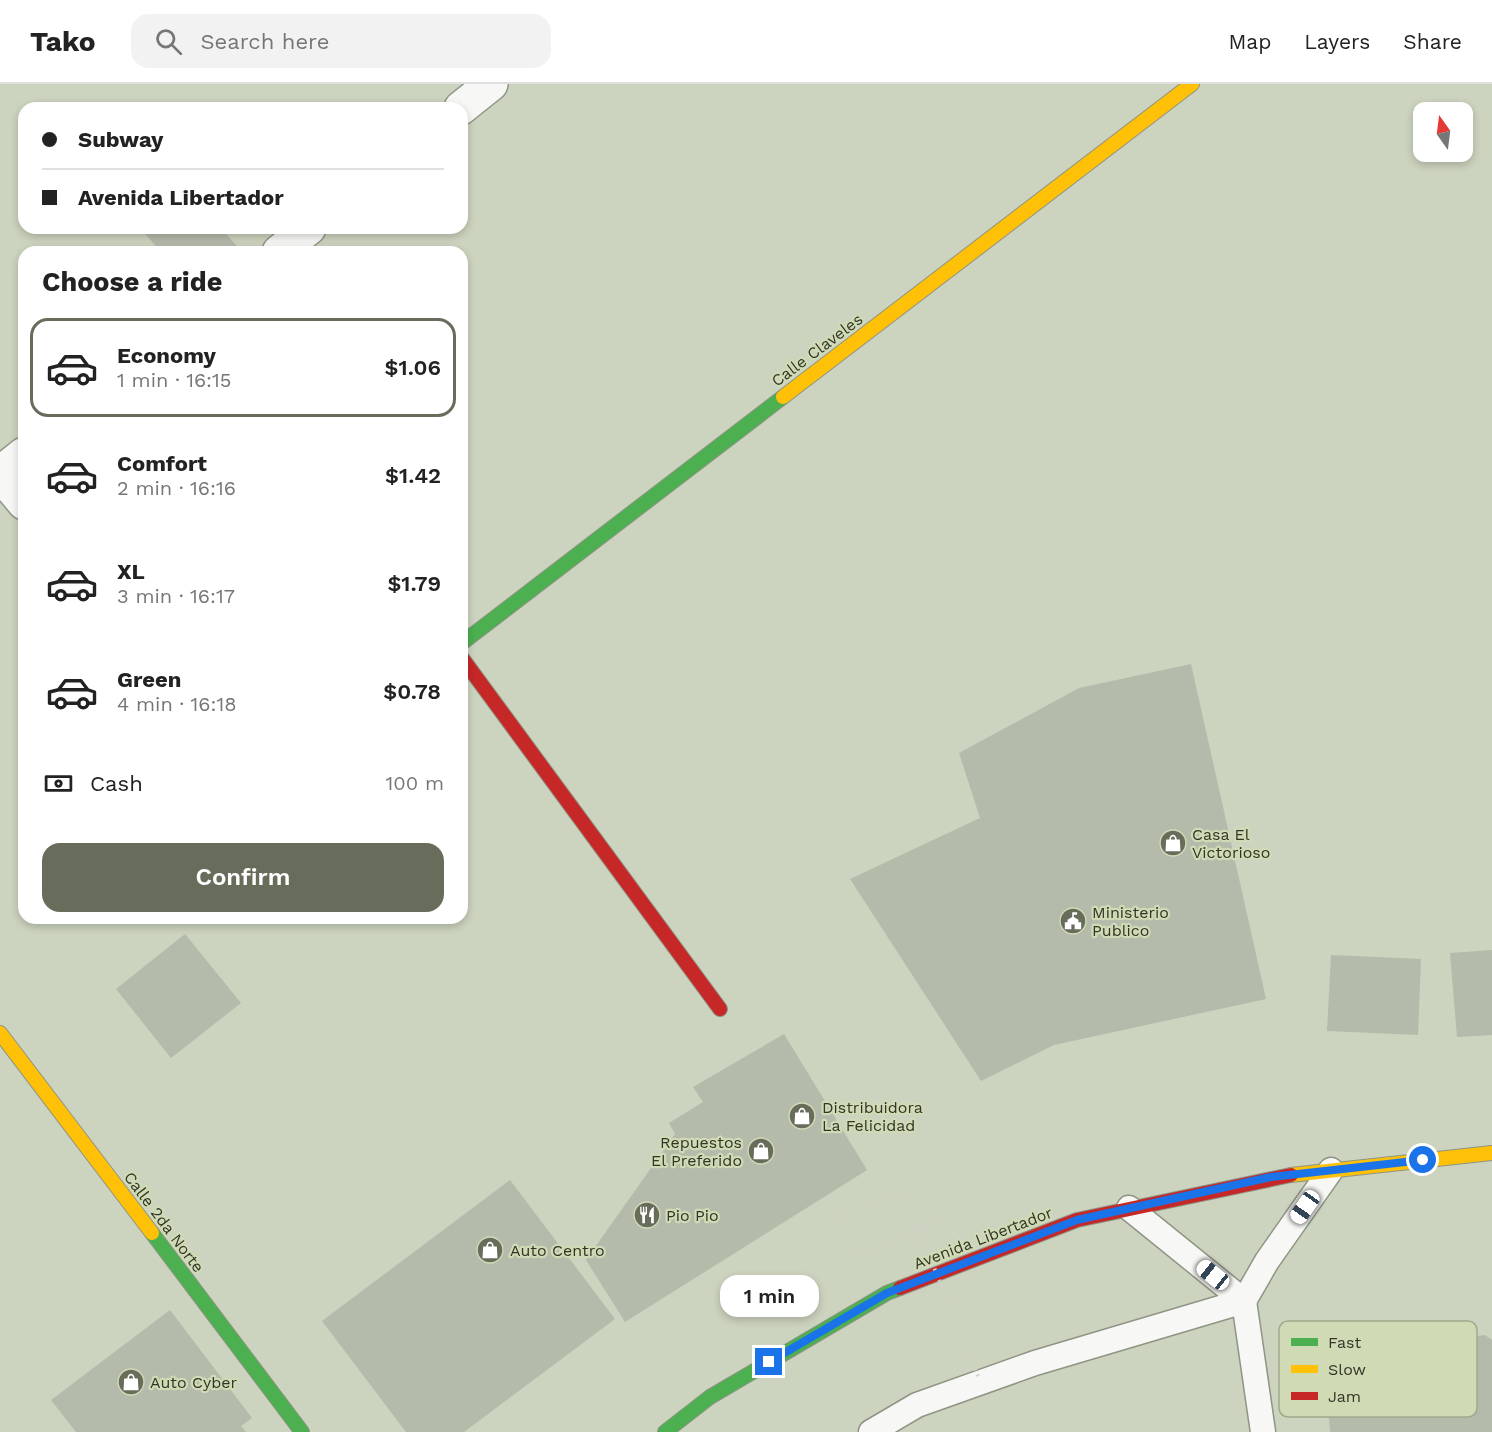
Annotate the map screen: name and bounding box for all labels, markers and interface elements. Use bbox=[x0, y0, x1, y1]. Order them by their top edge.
search box bbox=[131, 14, 551, 68]
text: Tako bbox=[30, 25, 95, 58]
icon: search bbox=[152, 25, 185, 58]
text: Search here bbox=[200, 29, 329, 54]
text: Map bbox=[1228, 29, 1271, 54]
text: Layers bbox=[1304, 29, 1370, 54]
text: Share bbox=[1403, 29, 1462, 54]
north arrow bbox=[1413, 102, 1473, 162]
map controls bbox=[1413, 102, 1473, 162]
text: Subway bbox=[78, 127, 163, 152]
text: Avenida Libertador bbox=[78, 185, 284, 210]
text: Choose a ride bbox=[42, 266, 222, 298]
street label: Calle Claveles bbox=[768, 310, 866, 390]
icon: car bbox=[45, 341, 99, 395]
text: Economy bbox=[117, 343, 216, 368]
text: $1.06 bbox=[385, 355, 441, 380]
text: 1 min · 16:15 bbox=[117, 368, 231, 392]
icon: car bbox=[45, 449, 99, 503]
text: Comfort bbox=[117, 451, 207, 476]
text: $1.42 bbox=[385, 463, 441, 488]
text: 2 min · 16:16 bbox=[117, 476, 236, 500]
icon: car bbox=[45, 557, 99, 611]
text: XL bbox=[117, 559, 145, 584]
text: $1.79 bbox=[387, 571, 441, 596]
text: 3 min · 16:17 bbox=[117, 584, 235, 608]
icon: car bbox=[45, 665, 99, 719]
text: Green bbox=[117, 667, 181, 692]
text: $0.78 bbox=[383, 679, 441, 704]
text: 4 min · 16:18 bbox=[117, 692, 237, 716]
icon: cash bbox=[42, 767, 75, 800]
text: Cash bbox=[90, 771, 143, 796]
text: 100 m bbox=[385, 771, 444, 795]
place label: Casa El Victorioso bbox=[1192, 825, 1270, 862]
shop icon: Casa El Victorioso bbox=[1158, 828, 1188, 858]
button: Confirm bbox=[42, 843, 444, 912]
place label: Ministerio Publico bbox=[1092, 903, 1169, 940]
public building icon: Ministerio Publico bbox=[1058, 906, 1088, 936]
place label: Distribuidora La Felicidad bbox=[822, 1098, 923, 1135]
shop icon: Distribuidora La Felicidad bbox=[787, 1101, 817, 1131]
place label: Repuestos El Preferido bbox=[651, 1133, 742, 1170]
shop icon: Repuestos El Preferido bbox=[746, 1136, 776, 1166]
route start bbox=[1409, 1146, 1436, 1173]
street label: Calle 2da Norte bbox=[120, 1168, 208, 1276]
car bbox=[1287, 1187, 1323, 1227]
restaurant icon: Pio Pio bbox=[632, 1200, 662, 1230]
street label: Avenida Libertador bbox=[911, 1203, 1055, 1273]
place label: Pio Pio bbox=[666, 1206, 719, 1225]
shop icon: Auto Centro bbox=[475, 1235, 505, 1265]
place label: Auto Centro bbox=[510, 1241, 605, 1260]
car bbox=[1193, 1257, 1233, 1293]
callout: 1 min bbox=[720, 1275, 818, 1317]
text: 1 min bbox=[744, 1284, 795, 1308]
legend bbox=[1279, 1321, 1477, 1417]
text: Fast bbox=[1328, 1333, 1361, 1352]
route end bbox=[755, 1348, 782, 1375]
text: Slow bbox=[1328, 1360, 1366, 1379]
shop icon: Auto Cyber bbox=[116, 1367, 146, 1397]
place label: Auto Cyber bbox=[150, 1373, 238, 1392]
text: Jam bbox=[1328, 1387, 1361, 1406]

